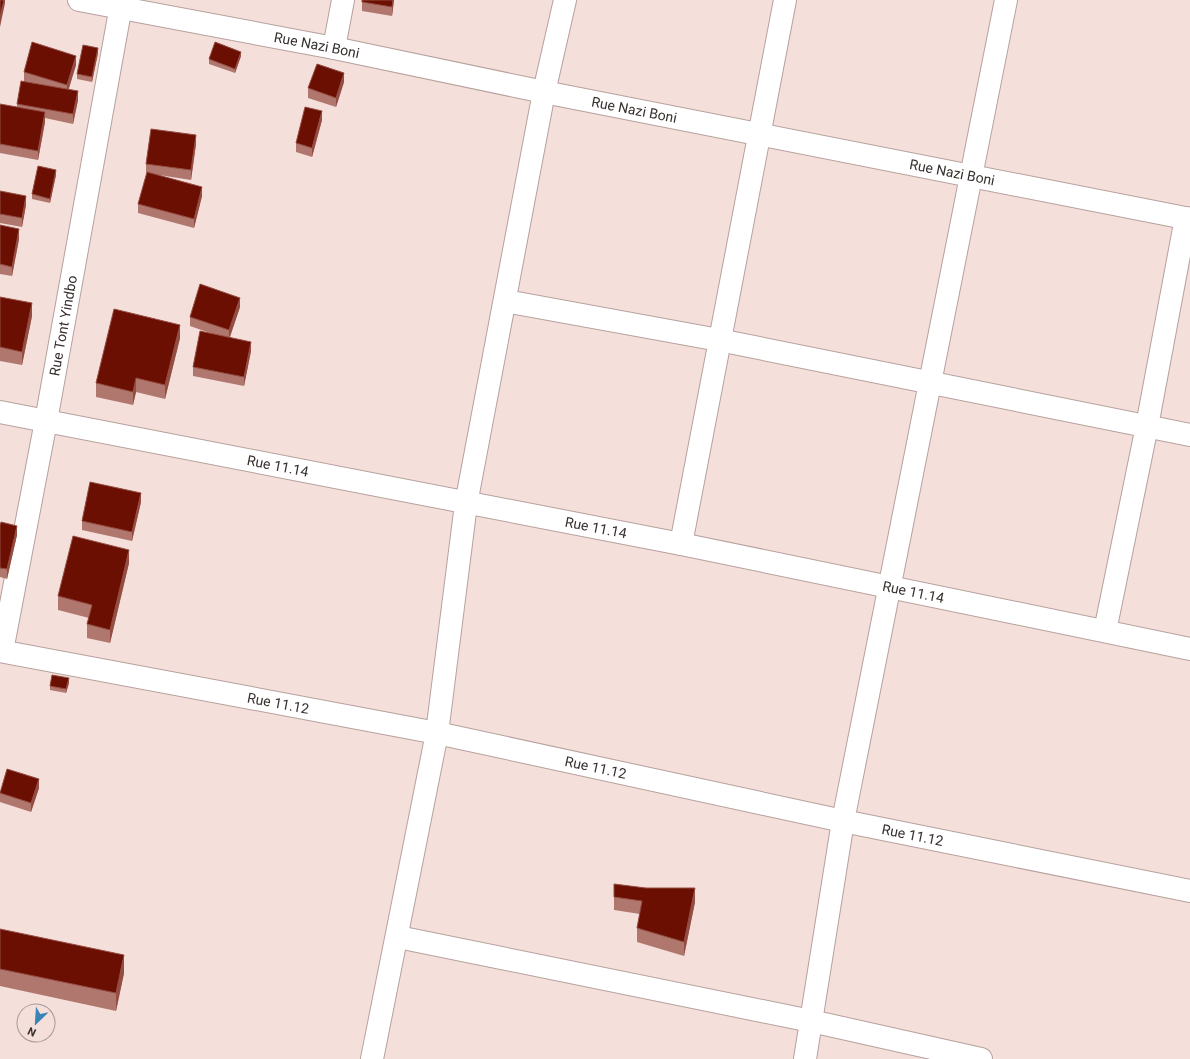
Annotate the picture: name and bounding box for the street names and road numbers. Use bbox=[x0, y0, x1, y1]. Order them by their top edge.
street label: Rue Nazi Boni bbox=[273, 29, 361, 61]
street label: Rue Nazi Boni bbox=[590, 94, 678, 126]
street label: Rue Nazi Boni bbox=[908, 156, 996, 188]
street label: Rue Tont Yindbo bbox=[46, 274, 80, 377]
street label: Rue 11.14 bbox=[246, 452, 310, 480]
street label: Rue 11.14 bbox=[564, 514, 628, 541]
street label: Rue 11.14 bbox=[881, 578, 946, 606]
street label: Rue 11.12 bbox=[246, 690, 310, 717]
street label: Rue 11.12 bbox=[563, 753, 628, 782]
street label: Rue 11.12 bbox=[880, 821, 945, 849]

